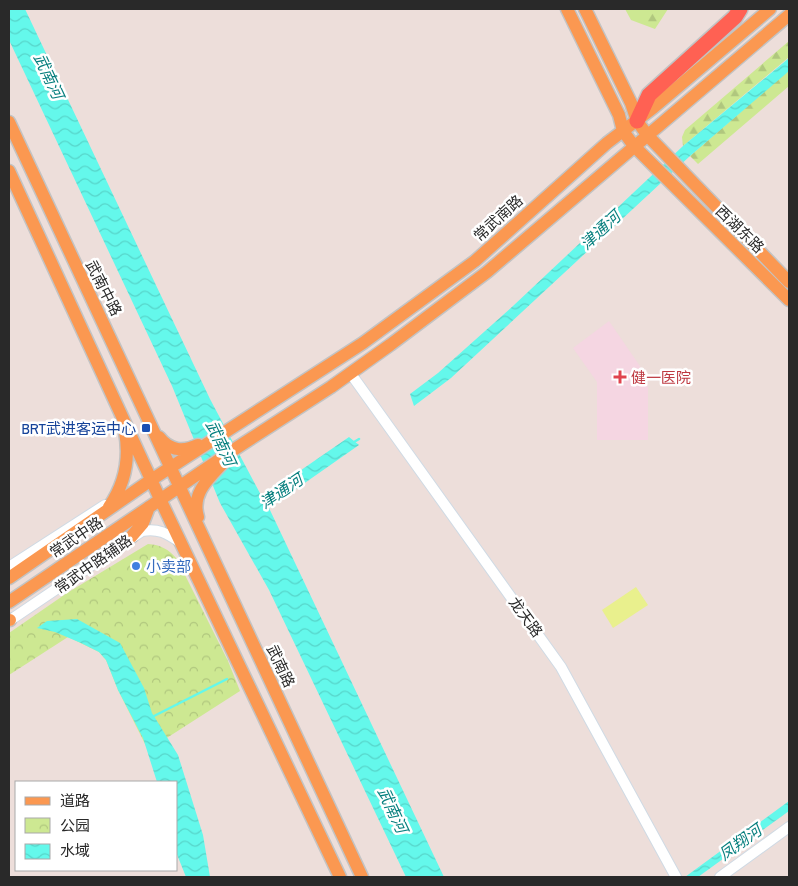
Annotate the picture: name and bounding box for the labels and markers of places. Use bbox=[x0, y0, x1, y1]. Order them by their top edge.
place label: 健一医院 bbox=[631, 367, 691, 388]
marker: 健一医院 bbox=[613, 370, 627, 384]
place label: BRT武进客运中心 bbox=[22, 418, 136, 439]
marker: BRT武进客运中心 bbox=[140, 422, 152, 434]
place label: 小卖部 bbox=[146, 556, 191, 577]
marker: 小卖部 bbox=[130, 560, 142, 572]

